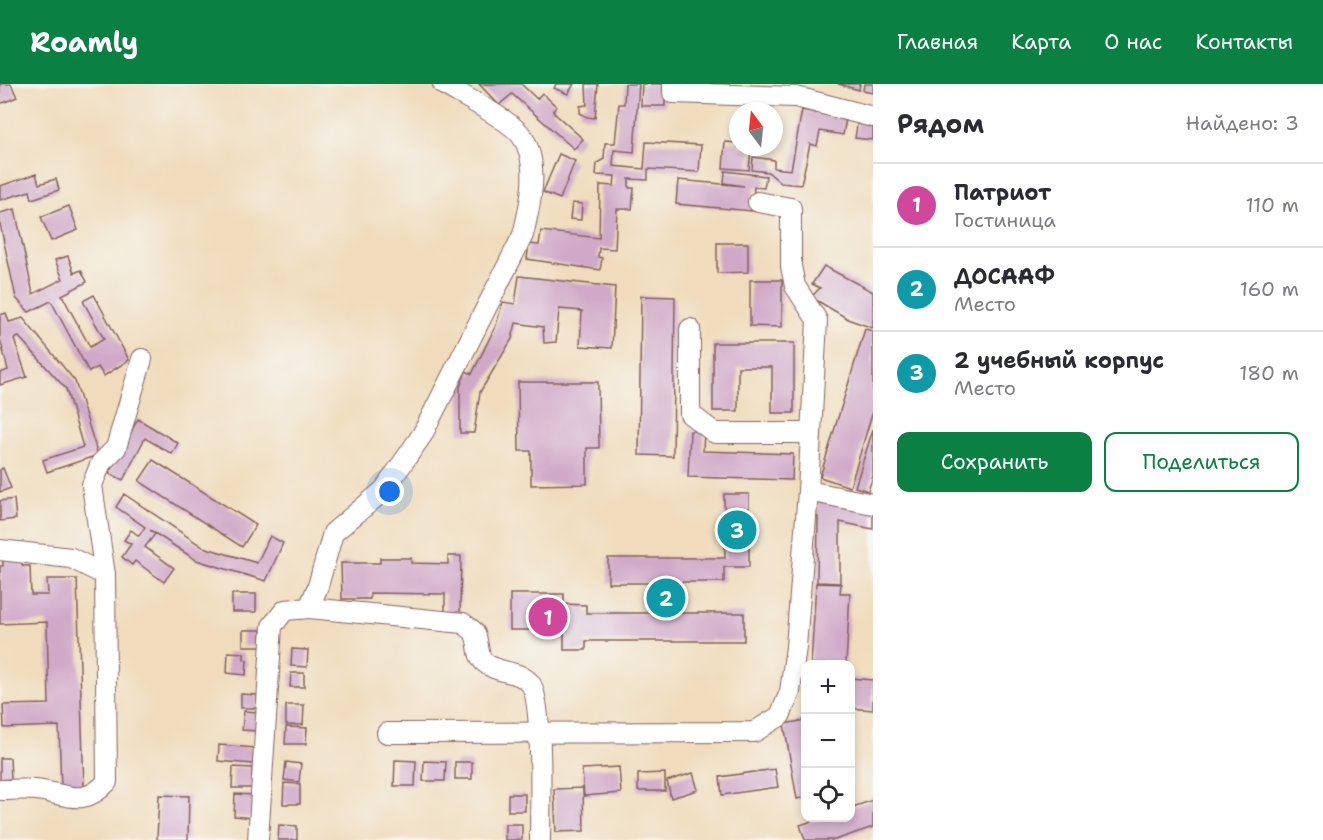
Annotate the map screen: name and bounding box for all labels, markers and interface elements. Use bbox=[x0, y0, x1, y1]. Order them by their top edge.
text: Roamly bbox=[30, 23, 138, 61]
text: Главная bbox=[897, 28, 978, 56]
text: Карта bbox=[1011, 28, 1071, 56]
text: О нас bbox=[1104, 28, 1162, 56]
text: Контакты bbox=[1195, 28, 1293, 56]
north arrow bbox=[729, 102, 783, 156]
text: Рядом bbox=[897, 106, 984, 141]
text: Найдено: 3 bbox=[1186, 110, 1299, 136]
text: Патриот bbox=[954, 178, 1051, 207]
text: 1 bbox=[912, 192, 921, 218]
text: 110 m bbox=[1245, 192, 1299, 218]
text: Гостиница bbox=[954, 207, 1056, 233]
text: ДОСААФ bbox=[954, 262, 1055, 291]
text: 2 bbox=[910, 276, 924, 302]
text: 160 m bbox=[1240, 276, 1299, 302]
text: Место bbox=[954, 291, 1016, 317]
text: 2 учебный корпус bbox=[954, 346, 1164, 375]
text: 3 bbox=[910, 360, 924, 386]
text: 180 m bbox=[1239, 360, 1299, 386]
text: Место bbox=[954, 375, 1016, 401]
button: Сохранить bbox=[897, 432, 1092, 492]
button: Поделиться bbox=[1104, 432, 1299, 492]
your location bbox=[375, 477, 404, 506]
pin: 3 bbox=[718, 508, 756, 552]
pin: 2 bbox=[646, 576, 686, 620]
pin: 1 bbox=[528, 594, 568, 640]
map controls bbox=[801, 660, 855, 822]
button: + bbox=[801, 660, 855, 714]
button: − bbox=[801, 714, 855, 768]
button: locate bbox=[801, 768, 855, 822]

